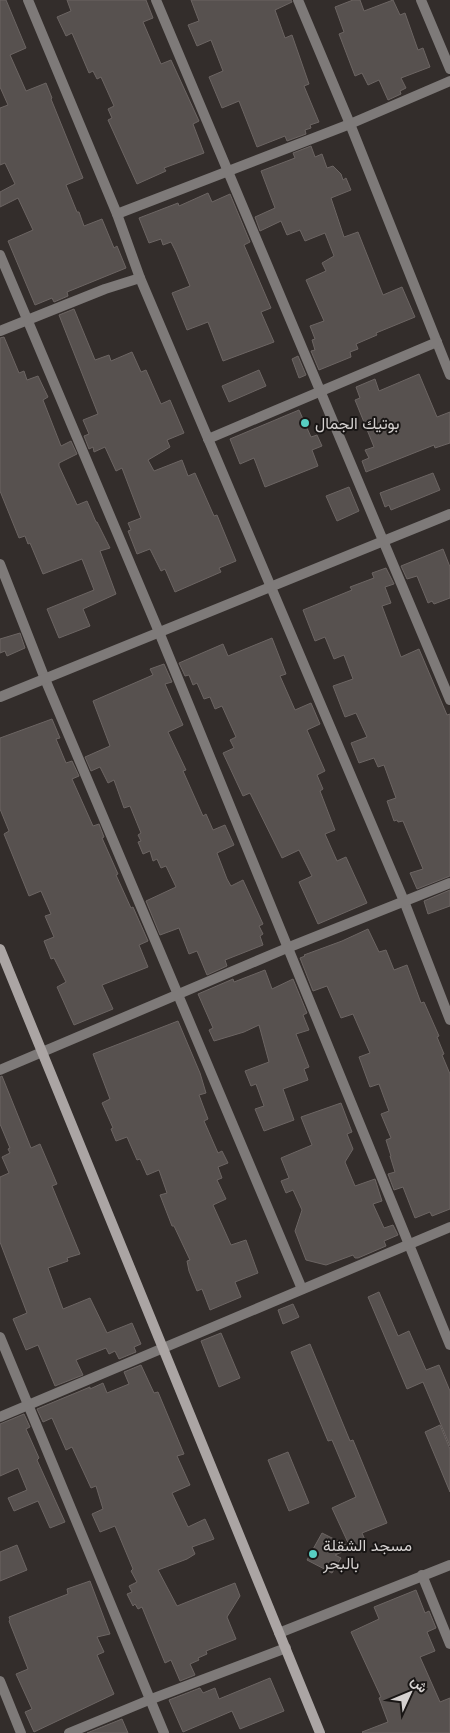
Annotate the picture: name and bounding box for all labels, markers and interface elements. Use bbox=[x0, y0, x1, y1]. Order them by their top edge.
place label: بوتيك الجمال bbox=[315, 413, 399, 434]
marker: بوتيك الجمال bbox=[299, 417, 311, 429]
place label: مسجد الشقلة بالبحر bbox=[322, 1535, 412, 1574]
marker: مسجد الشقلة بالبحر bbox=[307, 1548, 319, 1560]
north arrow bbox=[385, 1668, 435, 1718]
text: ش bbox=[407, 1672, 432, 1696]

